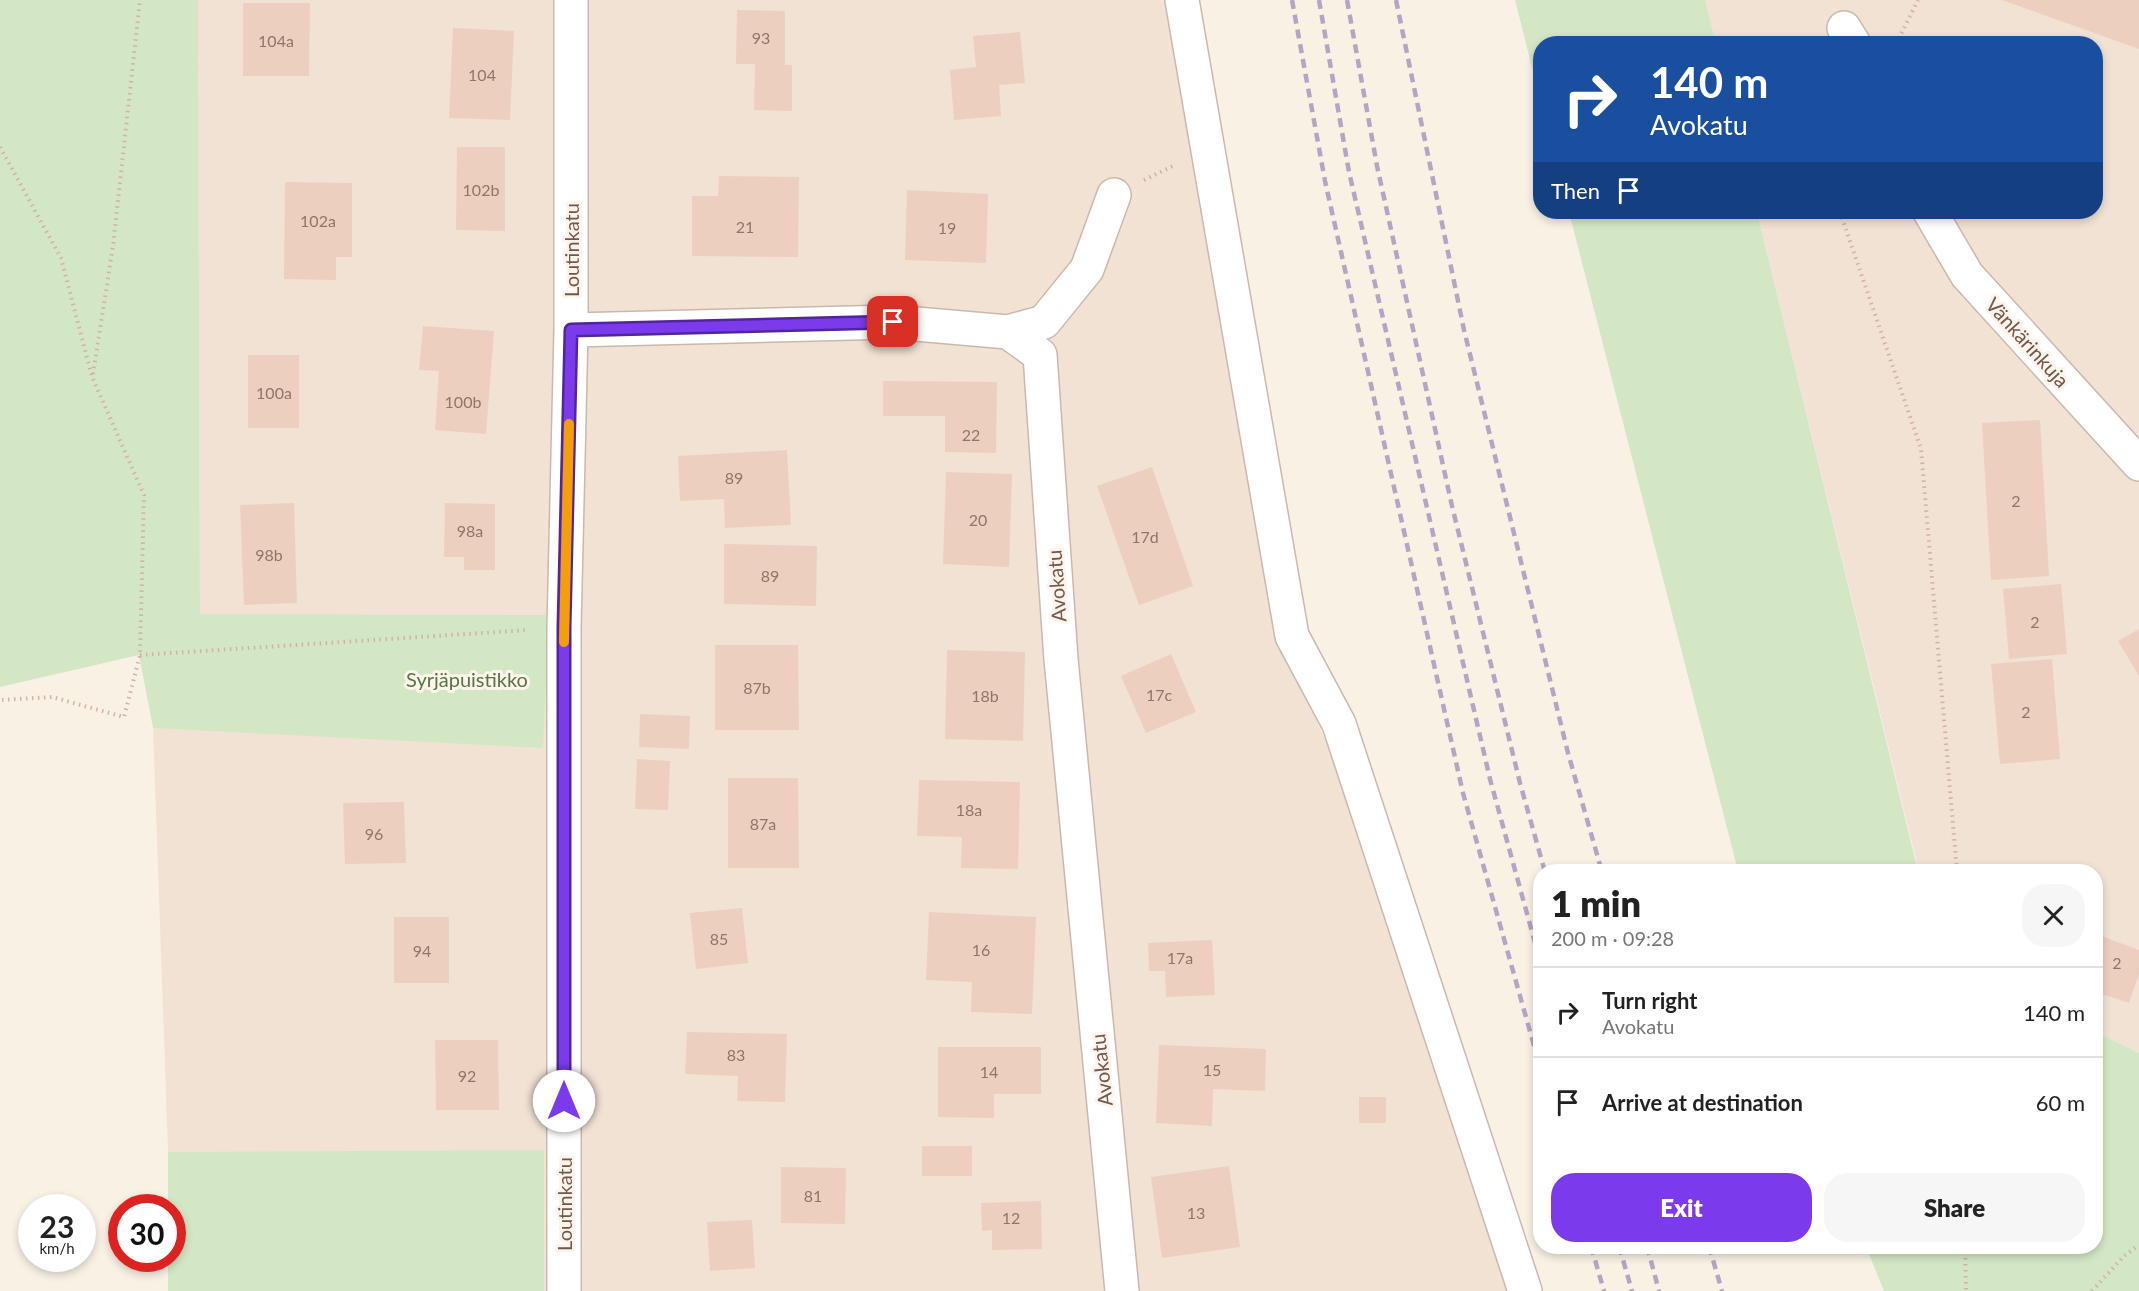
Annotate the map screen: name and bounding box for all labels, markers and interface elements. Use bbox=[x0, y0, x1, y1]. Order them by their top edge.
house number: 93 bbox=[752, 28, 770, 47]
house number: 104a bbox=[258, 31, 294, 50]
text: 140 m bbox=[1650, 57, 1768, 107]
icon: right bbox=[1551, 60, 1629, 138]
house number: 104 bbox=[468, 65, 496, 84]
text: Avokatu bbox=[1650, 108, 1748, 141]
icon: arrive bbox=[1612, 174, 1645, 207]
text: Then bbox=[1551, 177, 1600, 204]
house number: 102b bbox=[463, 180, 499, 199]
street label: Loutinkatu bbox=[559, 203, 583, 297]
house number: 102a bbox=[300, 211, 336, 230]
house number: 21 bbox=[736, 217, 754, 236]
house number: 19 bbox=[938, 218, 956, 237]
street label: Vänkärinkuja bbox=[1981, 292, 2075, 392]
pin bbox=[867, 296, 918, 347]
icon: arrive bbox=[876, 305, 909, 338]
house number: 100a bbox=[256, 383, 292, 402]
house number: 100b bbox=[445, 392, 481, 411]
house number: 22 bbox=[962, 425, 980, 444]
house number: 89 bbox=[725, 468, 743, 487]
house number: 2 bbox=[2011, 491, 2021, 510]
house number: 20 bbox=[969, 510, 987, 529]
house number: 98a bbox=[457, 521, 483, 540]
house number: 17d bbox=[1131, 527, 1159, 546]
house number: 98b bbox=[255, 545, 283, 564]
street label: Avokatu bbox=[1042, 549, 1070, 623]
house number: 89 bbox=[761, 566, 779, 585]
house number: 2 bbox=[2030, 612, 2040, 631]
park label: Syrjäpuistikko bbox=[406, 667, 528, 691]
house number: 87b bbox=[743, 678, 771, 697]
house number: 17c bbox=[1146, 685, 1172, 704]
house number: 18b bbox=[971, 686, 999, 705]
house number: 2 bbox=[2021, 702, 2031, 721]
house number: 18a bbox=[956, 800, 982, 819]
house number: 87a bbox=[750, 814, 776, 833]
house number: 96 bbox=[365, 824, 383, 843]
text: 1 min bbox=[1551, 881, 1641, 925]
button: close bbox=[2022, 884, 2085, 947]
text: 200 m · 09:28 bbox=[1551, 926, 1674, 950]
house number: 85 bbox=[710, 929, 728, 948]
house number: 16 bbox=[972, 940, 990, 959]
house number: 94 bbox=[413, 941, 431, 960]
house number: 17a bbox=[1167, 948, 1193, 967]
house number: 2 bbox=[2112, 953, 2122, 972]
text: Turn right bbox=[1602, 987, 1697, 1014]
icon: right bbox=[1551, 996, 1584, 1029]
text: 140 m bbox=[2023, 999, 2085, 1026]
text: Avokatu bbox=[1602, 1014, 1674, 1038]
street label: Avokatu bbox=[1085, 1033, 1117, 1107]
house number: 83 bbox=[727, 1045, 745, 1064]
house number: 15 bbox=[1203, 1060, 1221, 1079]
house number: 14 bbox=[980, 1062, 998, 1081]
house number: 92 bbox=[458, 1066, 476, 1085]
position arrow bbox=[532, 1069, 596, 1133]
icon: arrive bbox=[1551, 1086, 1584, 1119]
text: Arrive at destination bbox=[1602, 1089, 1803, 1116]
text: 60 m bbox=[2036, 1089, 2085, 1116]
street label: Loutinkatu bbox=[552, 1157, 576, 1251]
button: Exit bbox=[1551, 1173, 1812, 1242]
button: Share bbox=[1824, 1173, 2085, 1242]
house number: 81 bbox=[804, 1186, 822, 1205]
speed limit sign: 30 bbox=[108, 1194, 186, 1272]
house number: 13 bbox=[1187, 1203, 1205, 1222]
text: 23 bbox=[40, 1208, 74, 1244]
house number: 12 bbox=[1002, 1208, 1020, 1227]
text: km/h bbox=[39, 1239, 75, 1257]

